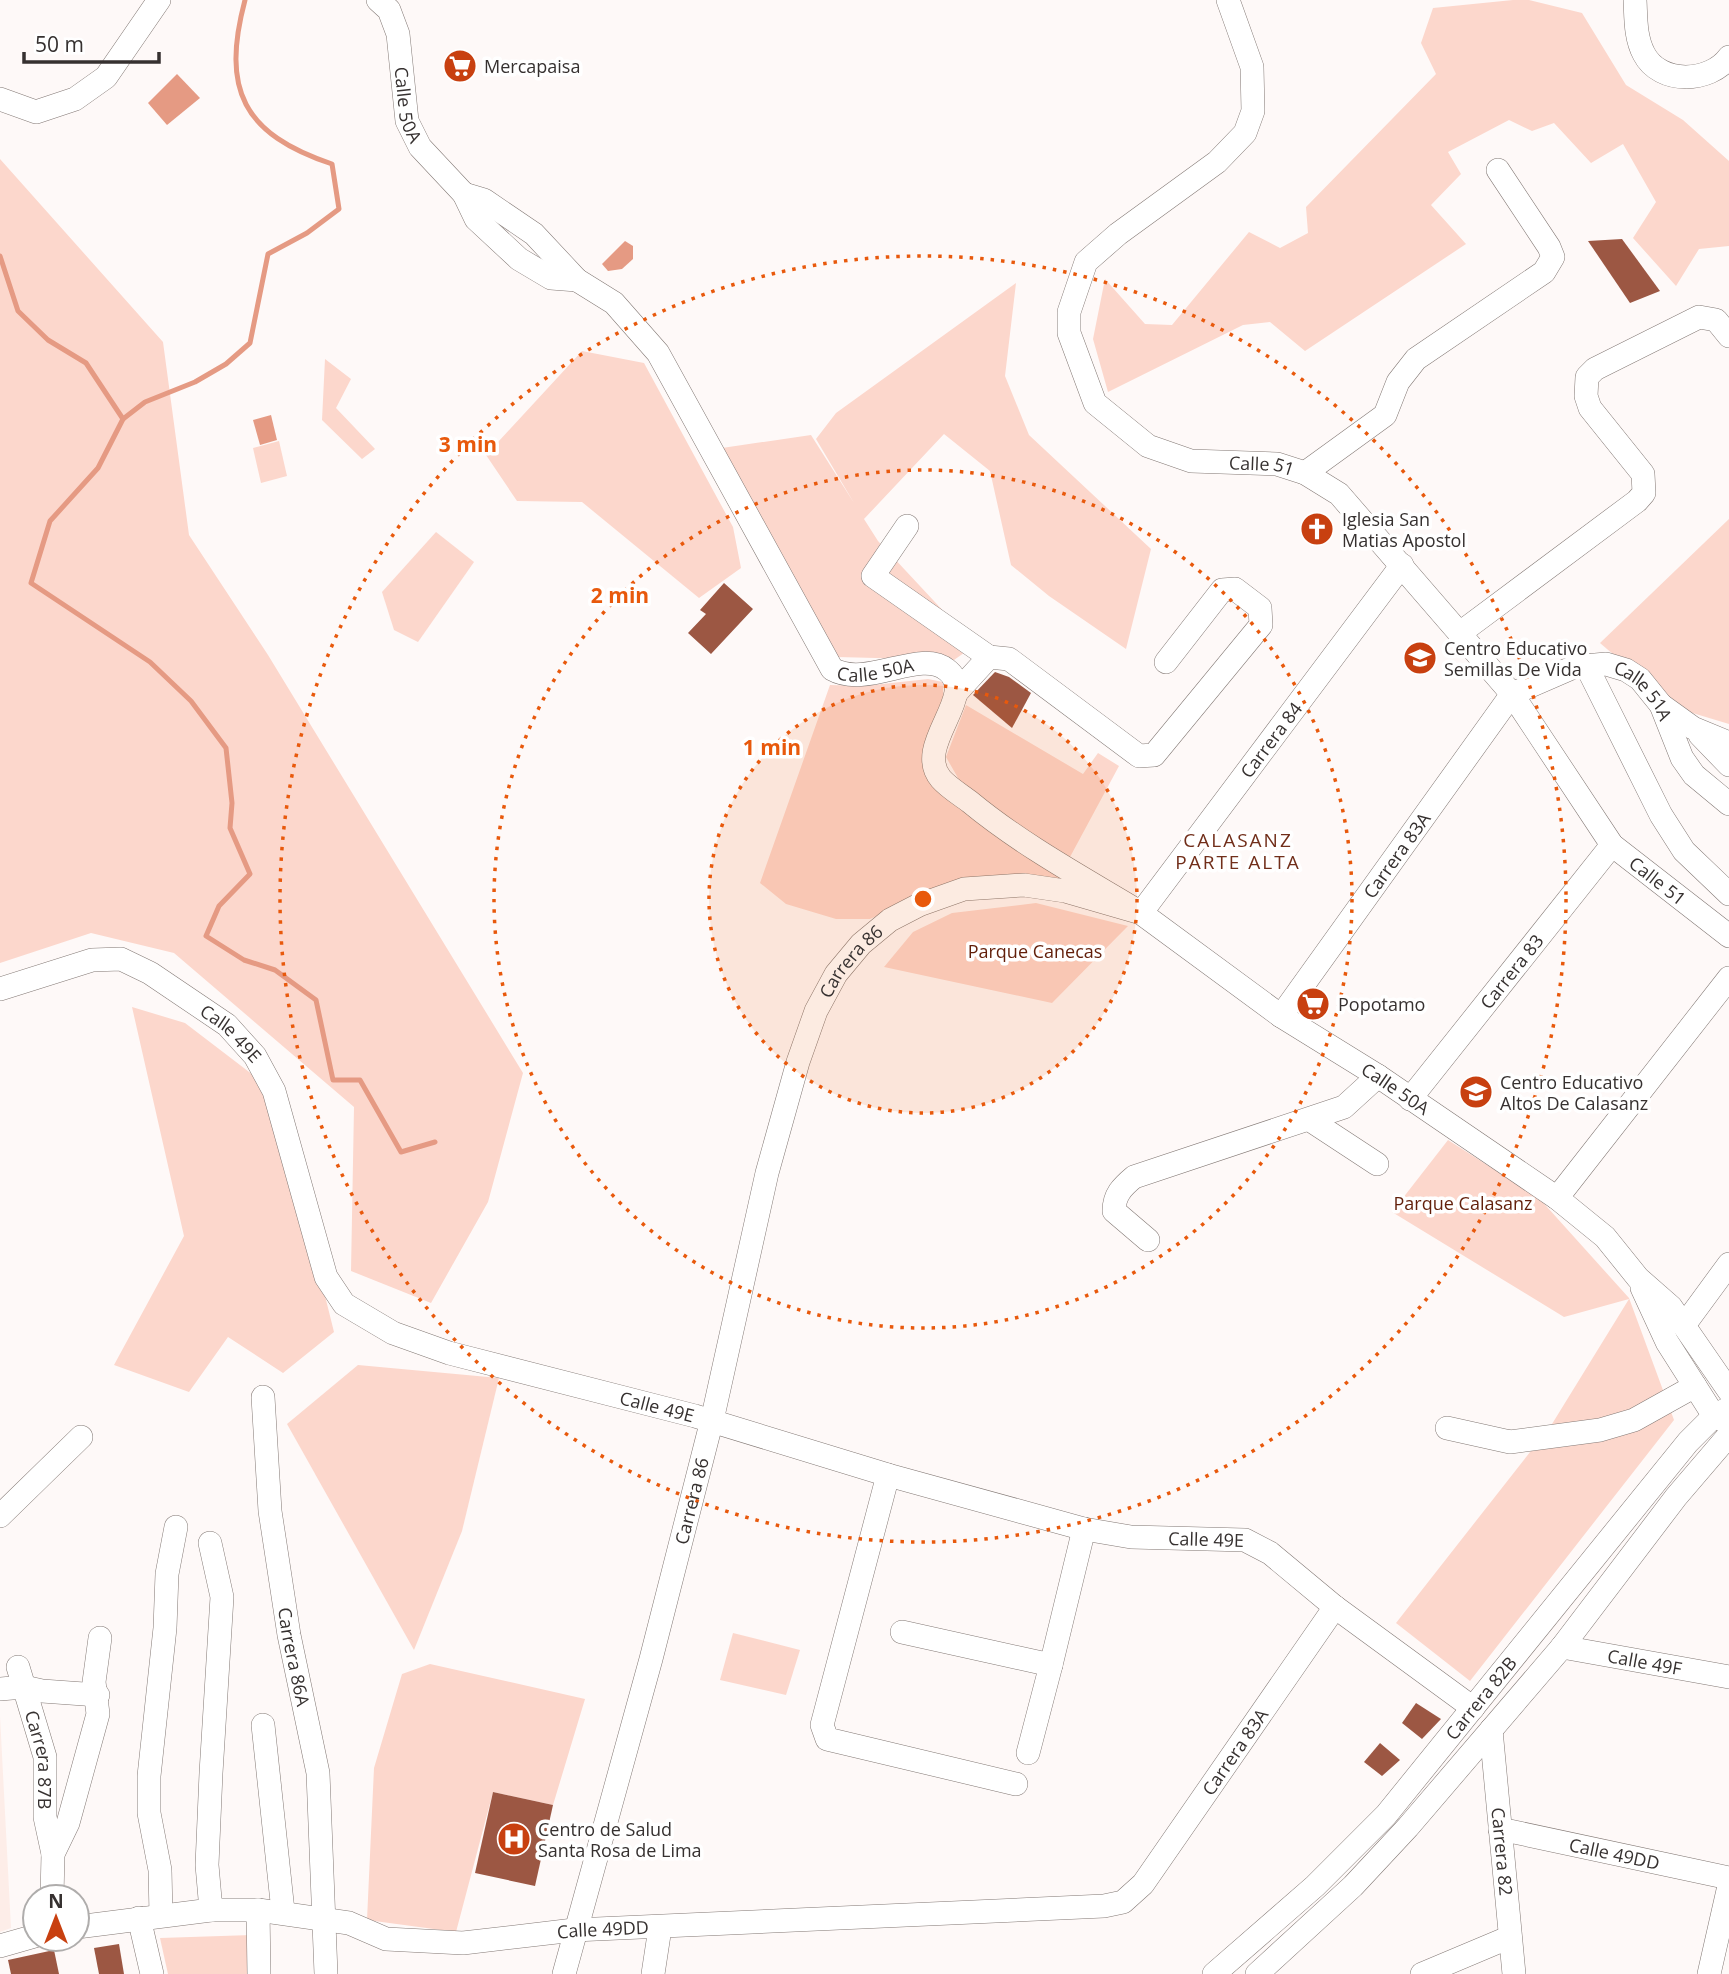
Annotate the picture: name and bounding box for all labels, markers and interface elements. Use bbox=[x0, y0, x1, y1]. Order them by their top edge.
scale bar bbox=[24, 21, 159, 65]
text: 50 m bbox=[35, 30, 84, 58]
supermarket icon: Mercapaisa bbox=[441, 47, 479, 85]
place label: Mercapaisa bbox=[484, 54, 580, 78]
street label: Calle 50A bbox=[389, 65, 428, 147]
text: 3 min bbox=[439, 430, 497, 458]
street label: Calle 51 bbox=[1229, 450, 1298, 481]
place label: Iglesia San Matias Apostol bbox=[1342, 507, 1466, 552]
church icon: Iglesia San Matias Apostol bbox=[1298, 510, 1336, 548]
text: 2 min bbox=[591, 581, 649, 609]
place label: Centro Educativo Semillas De Vida bbox=[1444, 636, 1587, 681]
school or university icon: Centro Educativo Semillas De Vida bbox=[1401, 639, 1439, 677]
street label: Calle 50A bbox=[835, 652, 916, 687]
street label: Calle 51A bbox=[1611, 655, 1678, 725]
street label: Carrera 84 bbox=[1235, 697, 1307, 783]
text: 1 min bbox=[743, 733, 801, 761]
street label: Carrera 83A bbox=[1357, 807, 1436, 903]
district label: CALASANZ PARTE ALTA bbox=[1175, 827, 1301, 875]
street label: Calle 51 bbox=[1624, 851, 1691, 910]
centre of rings bbox=[911, 887, 935, 911]
street label: Carrera 86 bbox=[813, 919, 888, 1002]
street label: Carrera 83 bbox=[1474, 929, 1548, 1014]
park label: Parque Canecas bbox=[968, 939, 1102, 963]
supermarket icon: Popotamo bbox=[1294, 985, 1332, 1023]
place label: Popotamo bbox=[1338, 992, 1425, 1016]
street label: Calle 49E bbox=[196, 999, 267, 1067]
street label: Calle 50A bbox=[1357, 1057, 1435, 1120]
place label: Centro Educativo Altos De Calasanz bbox=[1500, 1070, 1648, 1115]
school or university icon: Centro Educativo Altos De Calasanz bbox=[1457, 1073, 1495, 1111]
park label: Parque Calasanz bbox=[1394, 1191, 1532, 1215]
street label: Calle 49E bbox=[617, 1385, 697, 1427]
street label: Carrera 86 bbox=[669, 1455, 714, 1547]
street label: Calle 49E bbox=[1168, 1526, 1244, 1552]
street label: Carrera 86A bbox=[273, 1606, 316, 1709]
street label: Calle 49F bbox=[1606, 1643, 1684, 1680]
street label: Carrera 82B bbox=[1440, 1651, 1522, 1745]
street label: Carrera 83A bbox=[1196, 1703, 1273, 1800]
street label: Carrera 87B bbox=[20, 1707, 57, 1809]
street label: Carrera 82 bbox=[1486, 1806, 1519, 1897]
place label: Centro de Salud Santa Rosa de Lima bbox=[538, 1817, 702, 1862]
hospital icon: Centro de Salud Santa Rosa de Lima bbox=[495, 1820, 533, 1858]
street label: Calle 49DD bbox=[1567, 1832, 1662, 1875]
north arrow bbox=[21, 1883, 91, 1953]
text: N bbox=[48, 1888, 64, 1914]
street label: Calle 49DD bbox=[556, 1915, 649, 1944]

